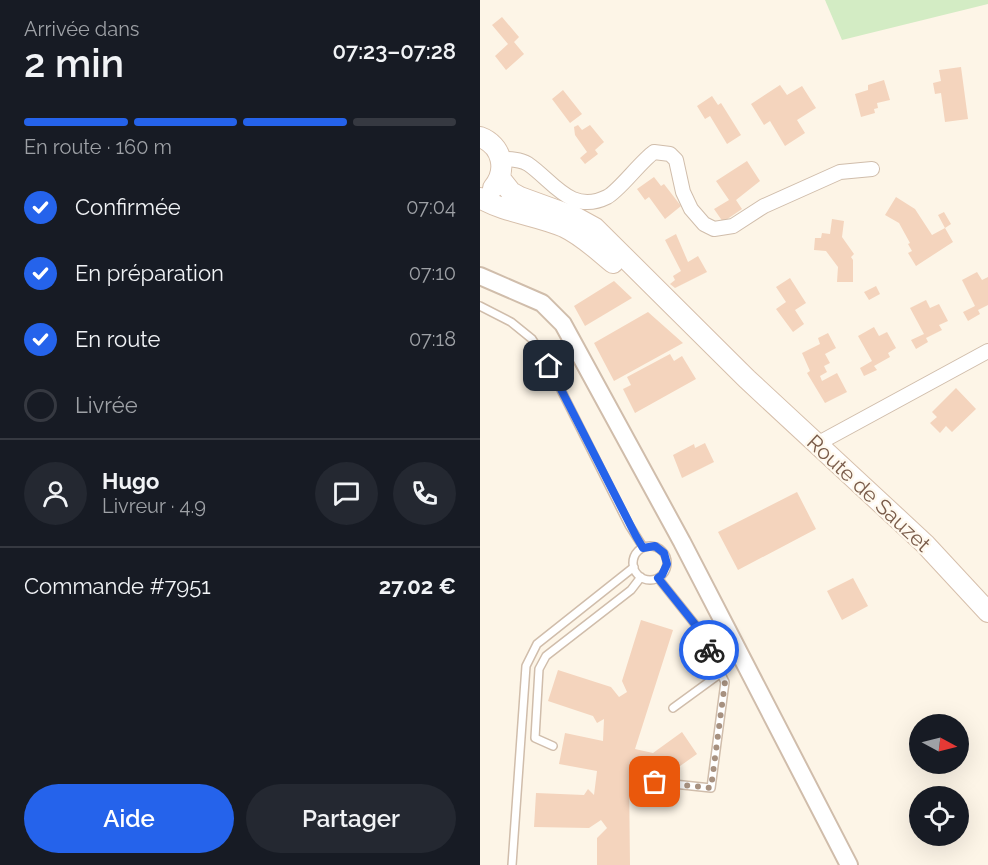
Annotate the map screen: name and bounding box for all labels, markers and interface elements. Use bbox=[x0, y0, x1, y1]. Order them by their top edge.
text: Arrivée dans bbox=[24, 17, 139, 41]
text: 07:23–07:28 bbox=[333, 38, 456, 64]
text: 2 min bbox=[24, 40, 124, 86]
text: En route · 160 m bbox=[24, 135, 172, 159]
icon: check bbox=[24, 191, 57, 224]
text: Confirmée bbox=[75, 194, 181, 220]
text: 07:04 bbox=[406, 195, 456, 219]
icon: check bbox=[24, 257, 57, 290]
text: En préparation bbox=[75, 260, 224, 286]
text: 07:10 bbox=[409, 261, 456, 285]
icon: check bbox=[24, 323, 57, 356]
text: En route bbox=[75, 326, 160, 352]
text: 07:18 bbox=[409, 327, 456, 351]
pin bbox=[523, 340, 574, 391]
icon: home bbox=[532, 349, 565, 382]
text: Livrée bbox=[75, 392, 138, 418]
street label: Route de Sauzet bbox=[802, 429, 936, 557]
button: person bbox=[24, 462, 87, 525]
button: chat bbox=[315, 462, 378, 525]
button: phone bbox=[393, 462, 456, 525]
text: Hugo bbox=[102, 468, 159, 494]
text: Livreur · 4.9 bbox=[102, 494, 206, 518]
text: Commande #7951 bbox=[24, 573, 211, 599]
text: 27.02 € bbox=[379, 573, 456, 599]
courier bbox=[679, 620, 739, 680]
icon: bike bbox=[693, 634, 726, 667]
north arrow bbox=[909, 714, 969, 774]
map controls bbox=[909, 714, 969, 846]
pin bbox=[629, 756, 680, 807]
icon: bag bbox=[638, 765, 671, 798]
button: Aide bbox=[24, 784, 234, 853]
button: Partager bbox=[246, 784, 456, 853]
button: locate bbox=[909, 786, 969, 846]

